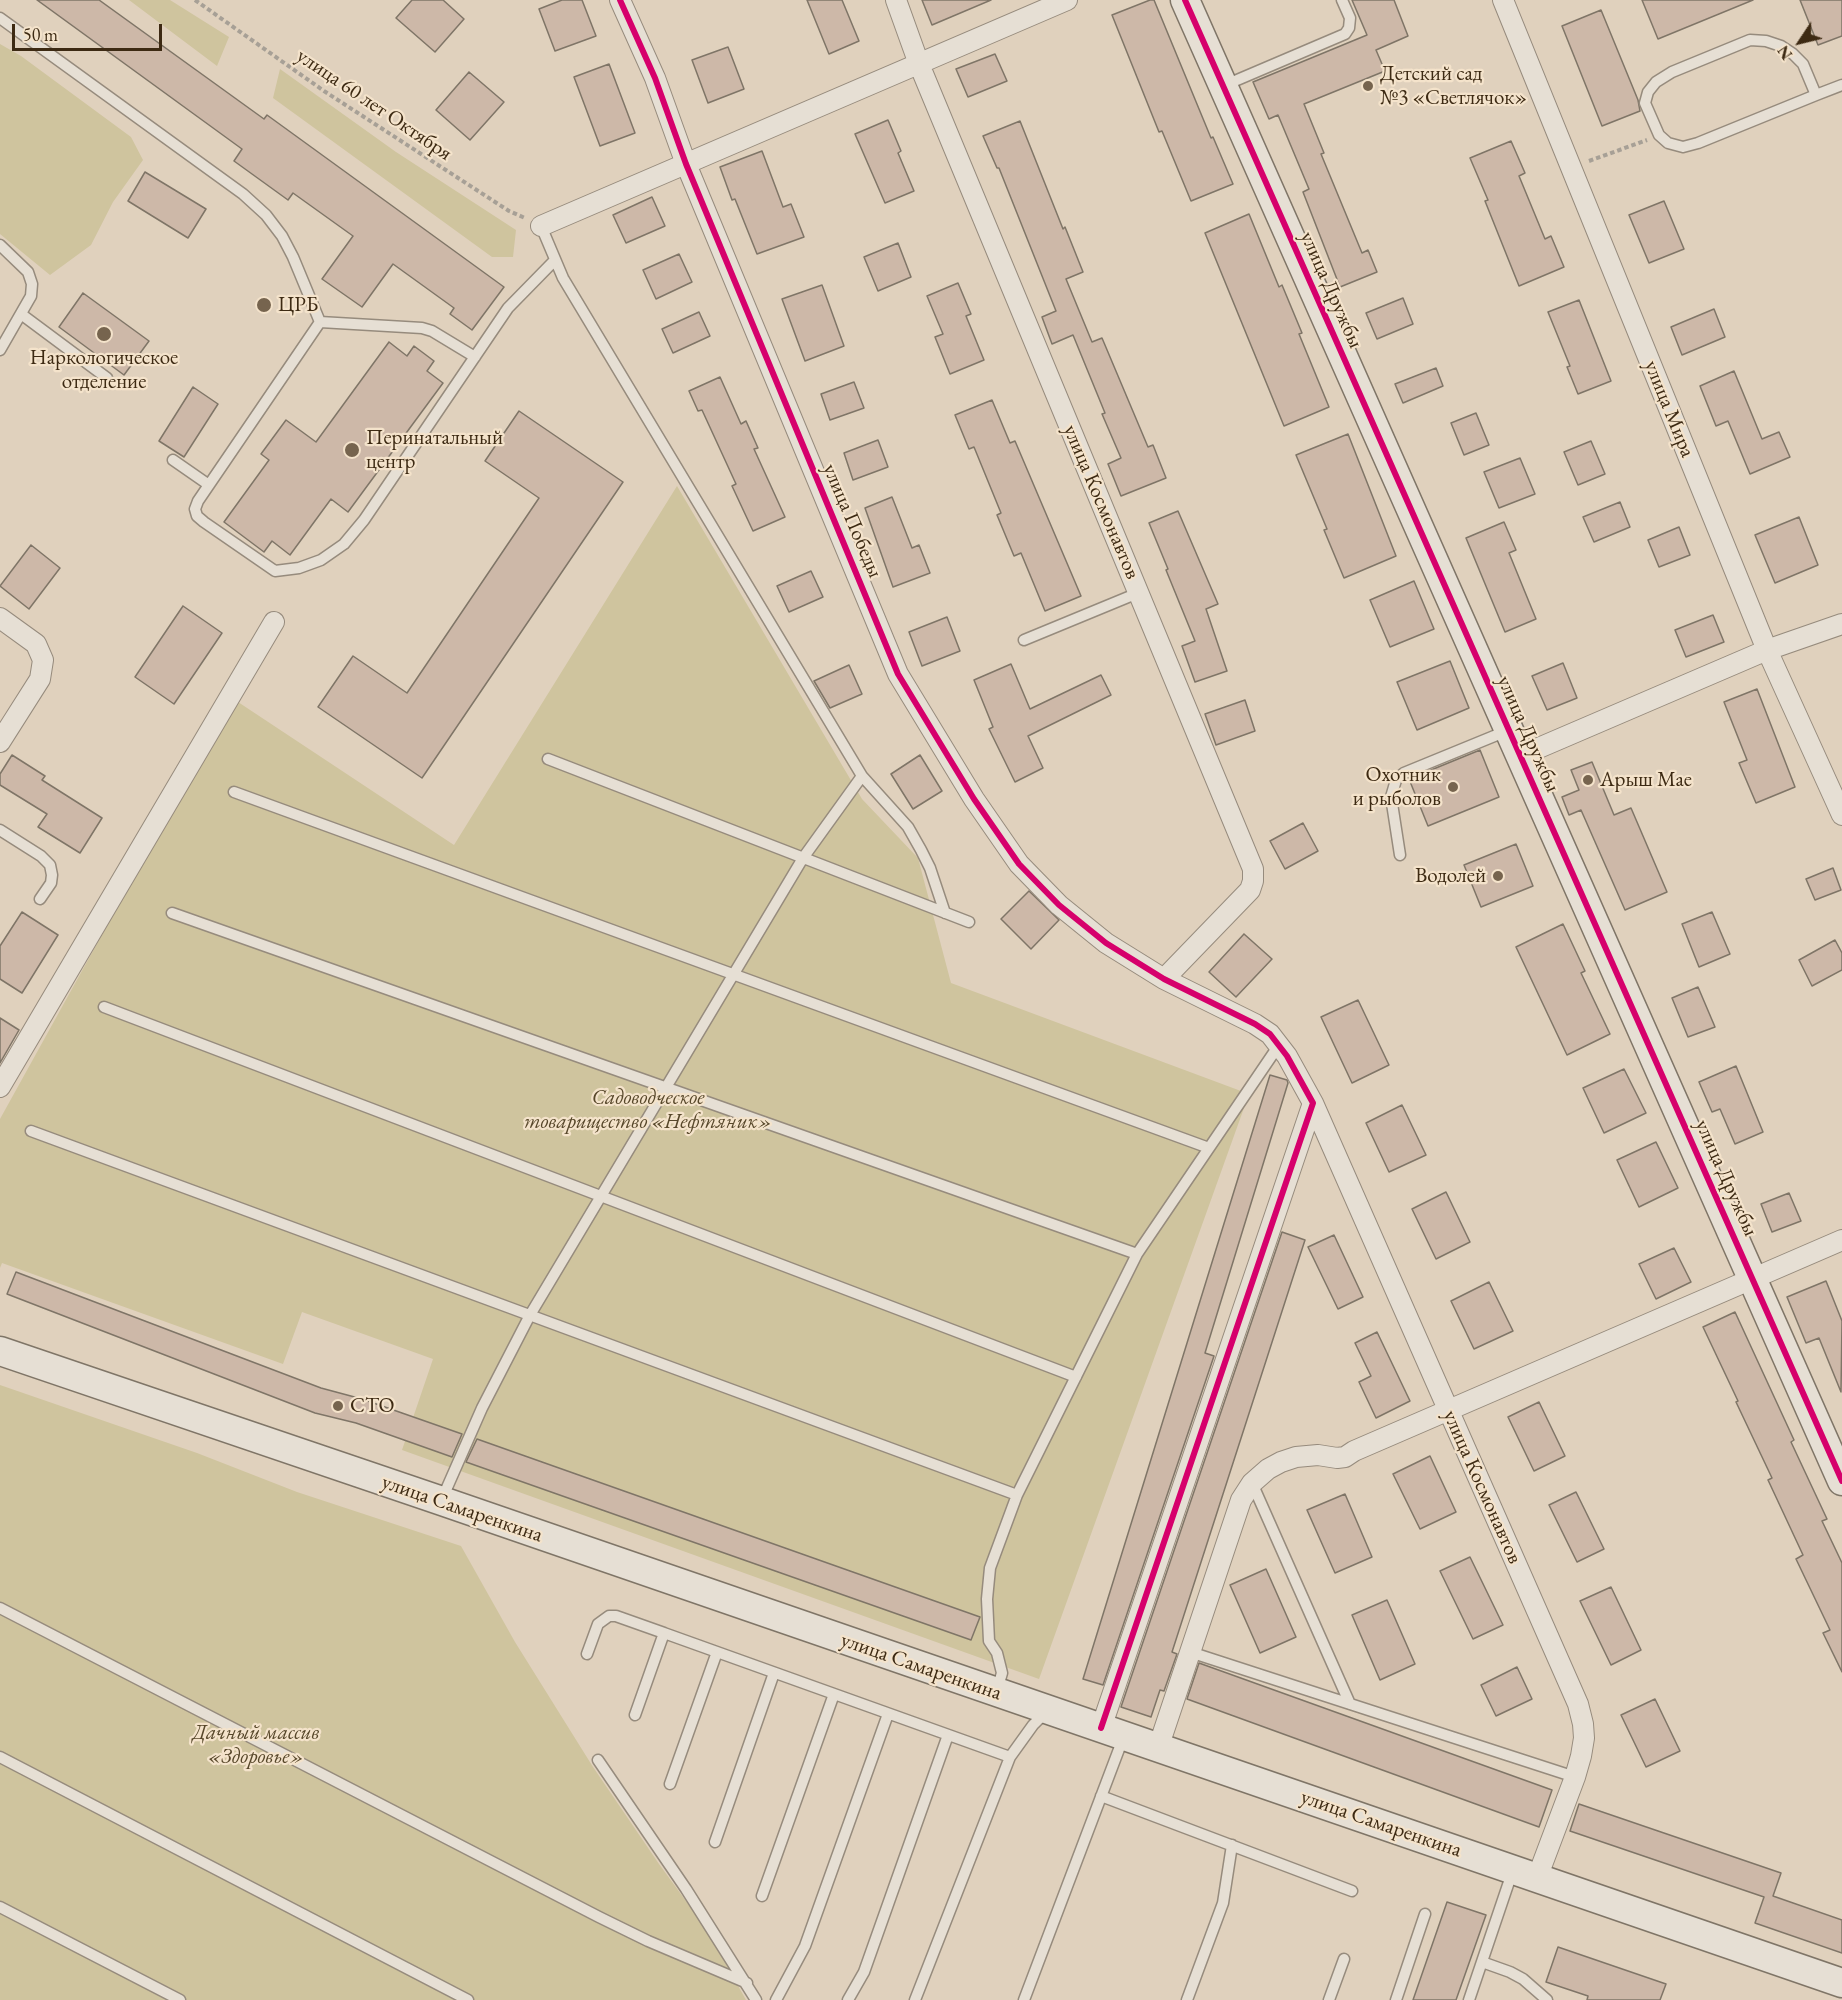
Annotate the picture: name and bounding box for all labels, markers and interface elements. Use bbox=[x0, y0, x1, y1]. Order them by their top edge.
scale bar bbox=[15, 12, 165, 50]
north arrow bbox=[1770, 12, 1830, 72]
text: 50 m bbox=[23, 23, 58, 46]
text: N bbox=[1773, 41, 1797, 64]
street label: улица 60 лет Октября bbox=[291, 44, 457, 166]
place label: Детский сад №3 «Светлячок» bbox=[1380, 61, 1527, 111]
marker: Детский сад №3 «Светлячок» bbox=[1361, 79, 1375, 93]
street label: улица Дружбы bbox=[1294, 228, 1368, 352]
place label: ЦРБ bbox=[278, 292, 318, 318]
marker: ЦРБ bbox=[255, 296, 273, 314]
marker: Наркологическое отделение bbox=[95, 325, 113, 343]
place label: Наркологическое отделение bbox=[30, 345, 178, 395]
street label: улица Мира bbox=[1638, 357, 1700, 461]
street label: улица Космонавтов bbox=[1057, 421, 1145, 583]
place label: Перинатальный центр bbox=[366, 425, 503, 475]
marker: Перинатальный центр bbox=[343, 441, 361, 459]
street label: улица Победы bbox=[817, 460, 887, 582]
street label: улица Дружбы bbox=[1491, 672, 1565, 796]
place label: Охотник и рыболов bbox=[1353, 762, 1441, 812]
place label: Арыш Мае bbox=[1600, 767, 1692, 793]
marker: Арыш Мае bbox=[1581, 773, 1595, 787]
marker: Охотник и рыболов bbox=[1446, 780, 1460, 794]
place label: Водолей bbox=[1415, 863, 1486, 889]
marker: Водолей bbox=[1491, 869, 1505, 883]
park label: Садоводческое товарищество «Нефтяник» bbox=[524, 1085, 772, 1135]
street label: улица Дружбы bbox=[1689, 1116, 1763, 1240]
place label: СТО bbox=[350, 1393, 395, 1419]
marker: СТО bbox=[331, 1399, 345, 1413]
street label: улица Космонавтов bbox=[1437, 1406, 1527, 1568]
street label: улица Самаренкина bbox=[378, 1470, 546, 1548]
street label: улица Самаренкина bbox=[837, 1628, 1005, 1706]
park label: Дачный массив «Здоровье» bbox=[192, 1720, 320, 1770]
street label: улица Самаренкина bbox=[1297, 1785, 1465, 1863]

